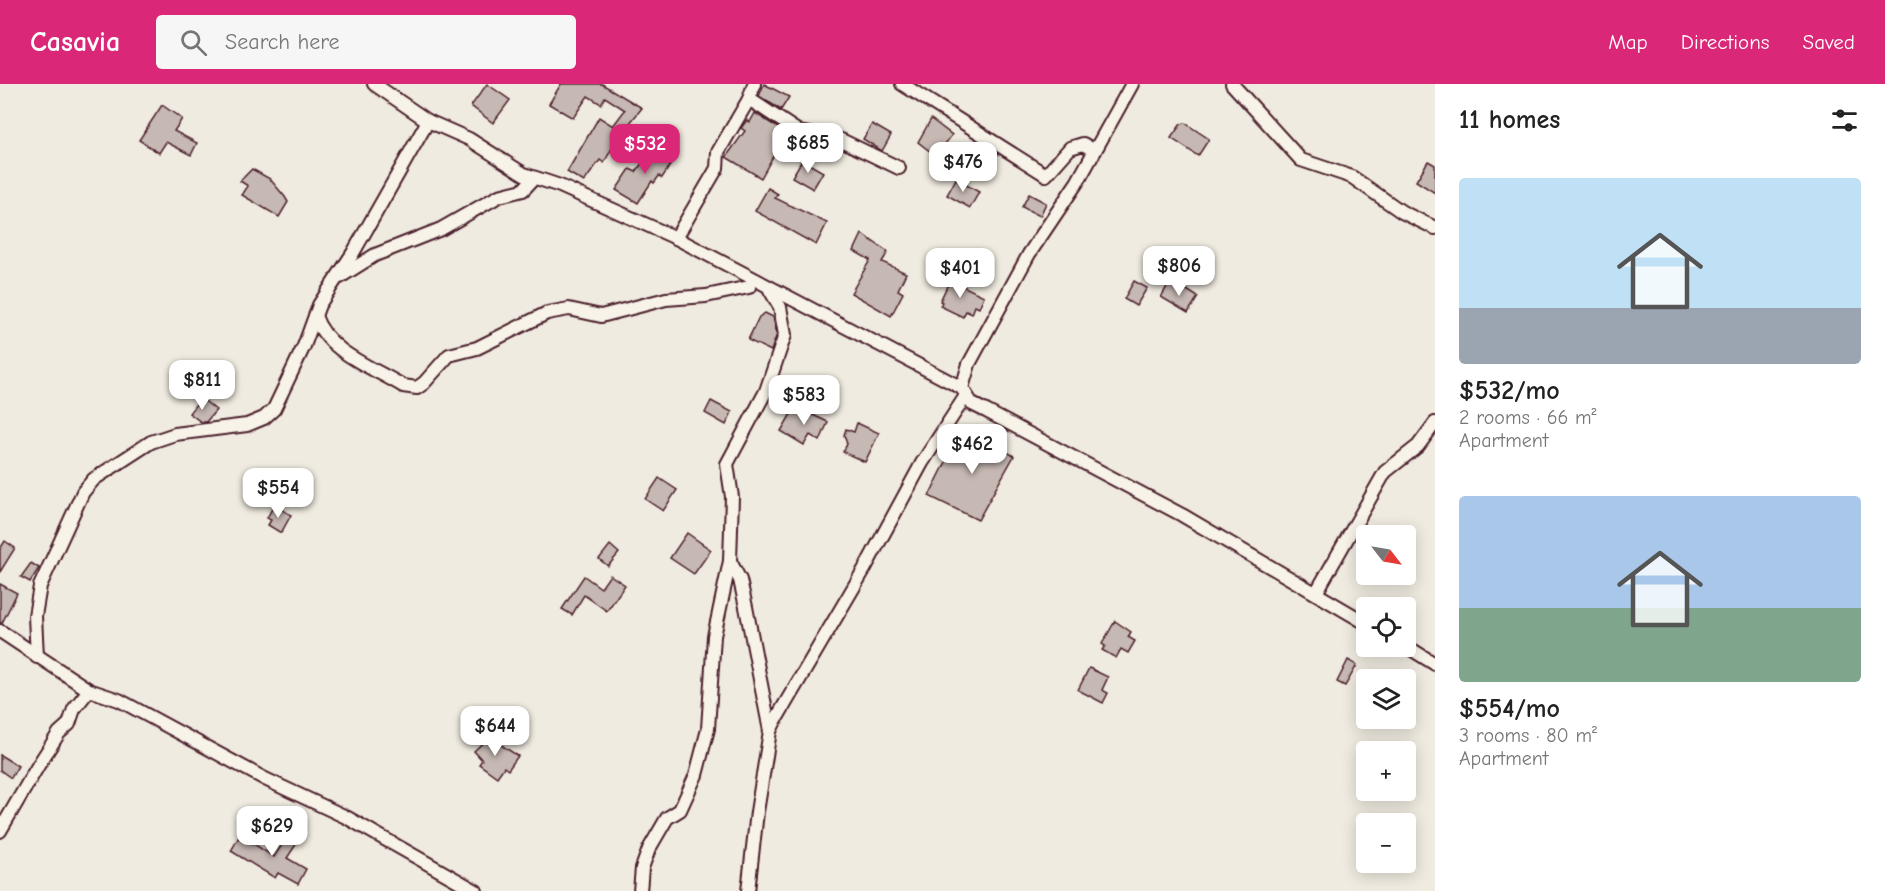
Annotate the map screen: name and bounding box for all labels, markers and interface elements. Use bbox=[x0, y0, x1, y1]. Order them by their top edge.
search box bbox=[156, 15, 576, 69]
text: Casavia bbox=[30, 26, 120, 58]
icon: search bbox=[177, 26, 210, 59]
text: Search here bbox=[225, 29, 340, 55]
text: Map bbox=[1608, 30, 1648, 54]
text: Directions bbox=[1681, 30, 1770, 54]
text: Saved bbox=[1803, 30, 1855, 54]
icon: filters bbox=[1828, 104, 1861, 137]
text: 11 homes bbox=[1459, 105, 1560, 135]
pin: $685 bbox=[772, 123, 844, 174]
pin: $532 bbox=[609, 124, 681, 175]
text: $685 bbox=[786, 131, 830, 154]
text: $532 bbox=[624, 132, 666, 155]
pin: $476 bbox=[927, 142, 999, 193]
text: $476 bbox=[943, 150, 983, 173]
icon: home bbox=[1606, 217, 1714, 325]
pin: $806 bbox=[1143, 246, 1215, 297]
pin: $401 bbox=[924, 248, 996, 299]
text: $806 bbox=[1157, 254, 1201, 277]
text: $401 bbox=[940, 256, 980, 279]
pin: $811 bbox=[166, 360, 238, 411]
text: $811 bbox=[183, 368, 221, 391]
pin: $583 bbox=[768, 375, 840, 426]
text: $532/mo bbox=[1459, 376, 1560, 406]
text: $583 bbox=[783, 383, 825, 406]
text: 2 rooms · 66 m² bbox=[1459, 406, 1597, 429]
pin: $462 bbox=[936, 424, 1008, 475]
text: Apartment bbox=[1459, 429, 1549, 452]
text: $462 bbox=[951, 432, 993, 455]
pin: $554 bbox=[242, 468, 314, 519]
text: $554 bbox=[257, 476, 299, 499]
north arrow bbox=[1356, 525, 1416, 585]
map controls bbox=[1356, 525, 1416, 873]
icon: home bbox=[1606, 535, 1714, 643]
button: locate bbox=[1356, 597, 1416, 657]
button: layers bbox=[1356, 669, 1416, 729]
text: $554/mo bbox=[1459, 694, 1560, 724]
pin: $644 bbox=[459, 706, 531, 757]
text: $644 bbox=[474, 714, 516, 737]
text: 3 rooms · 80 m² bbox=[1459, 724, 1597, 747]
button: + bbox=[1356, 741, 1416, 801]
text: Apartment bbox=[1459, 747, 1549, 770]
pin: $629 bbox=[236, 806, 308, 857]
button: − bbox=[1356, 813, 1416, 873]
text: $629 bbox=[251, 814, 293, 837]

